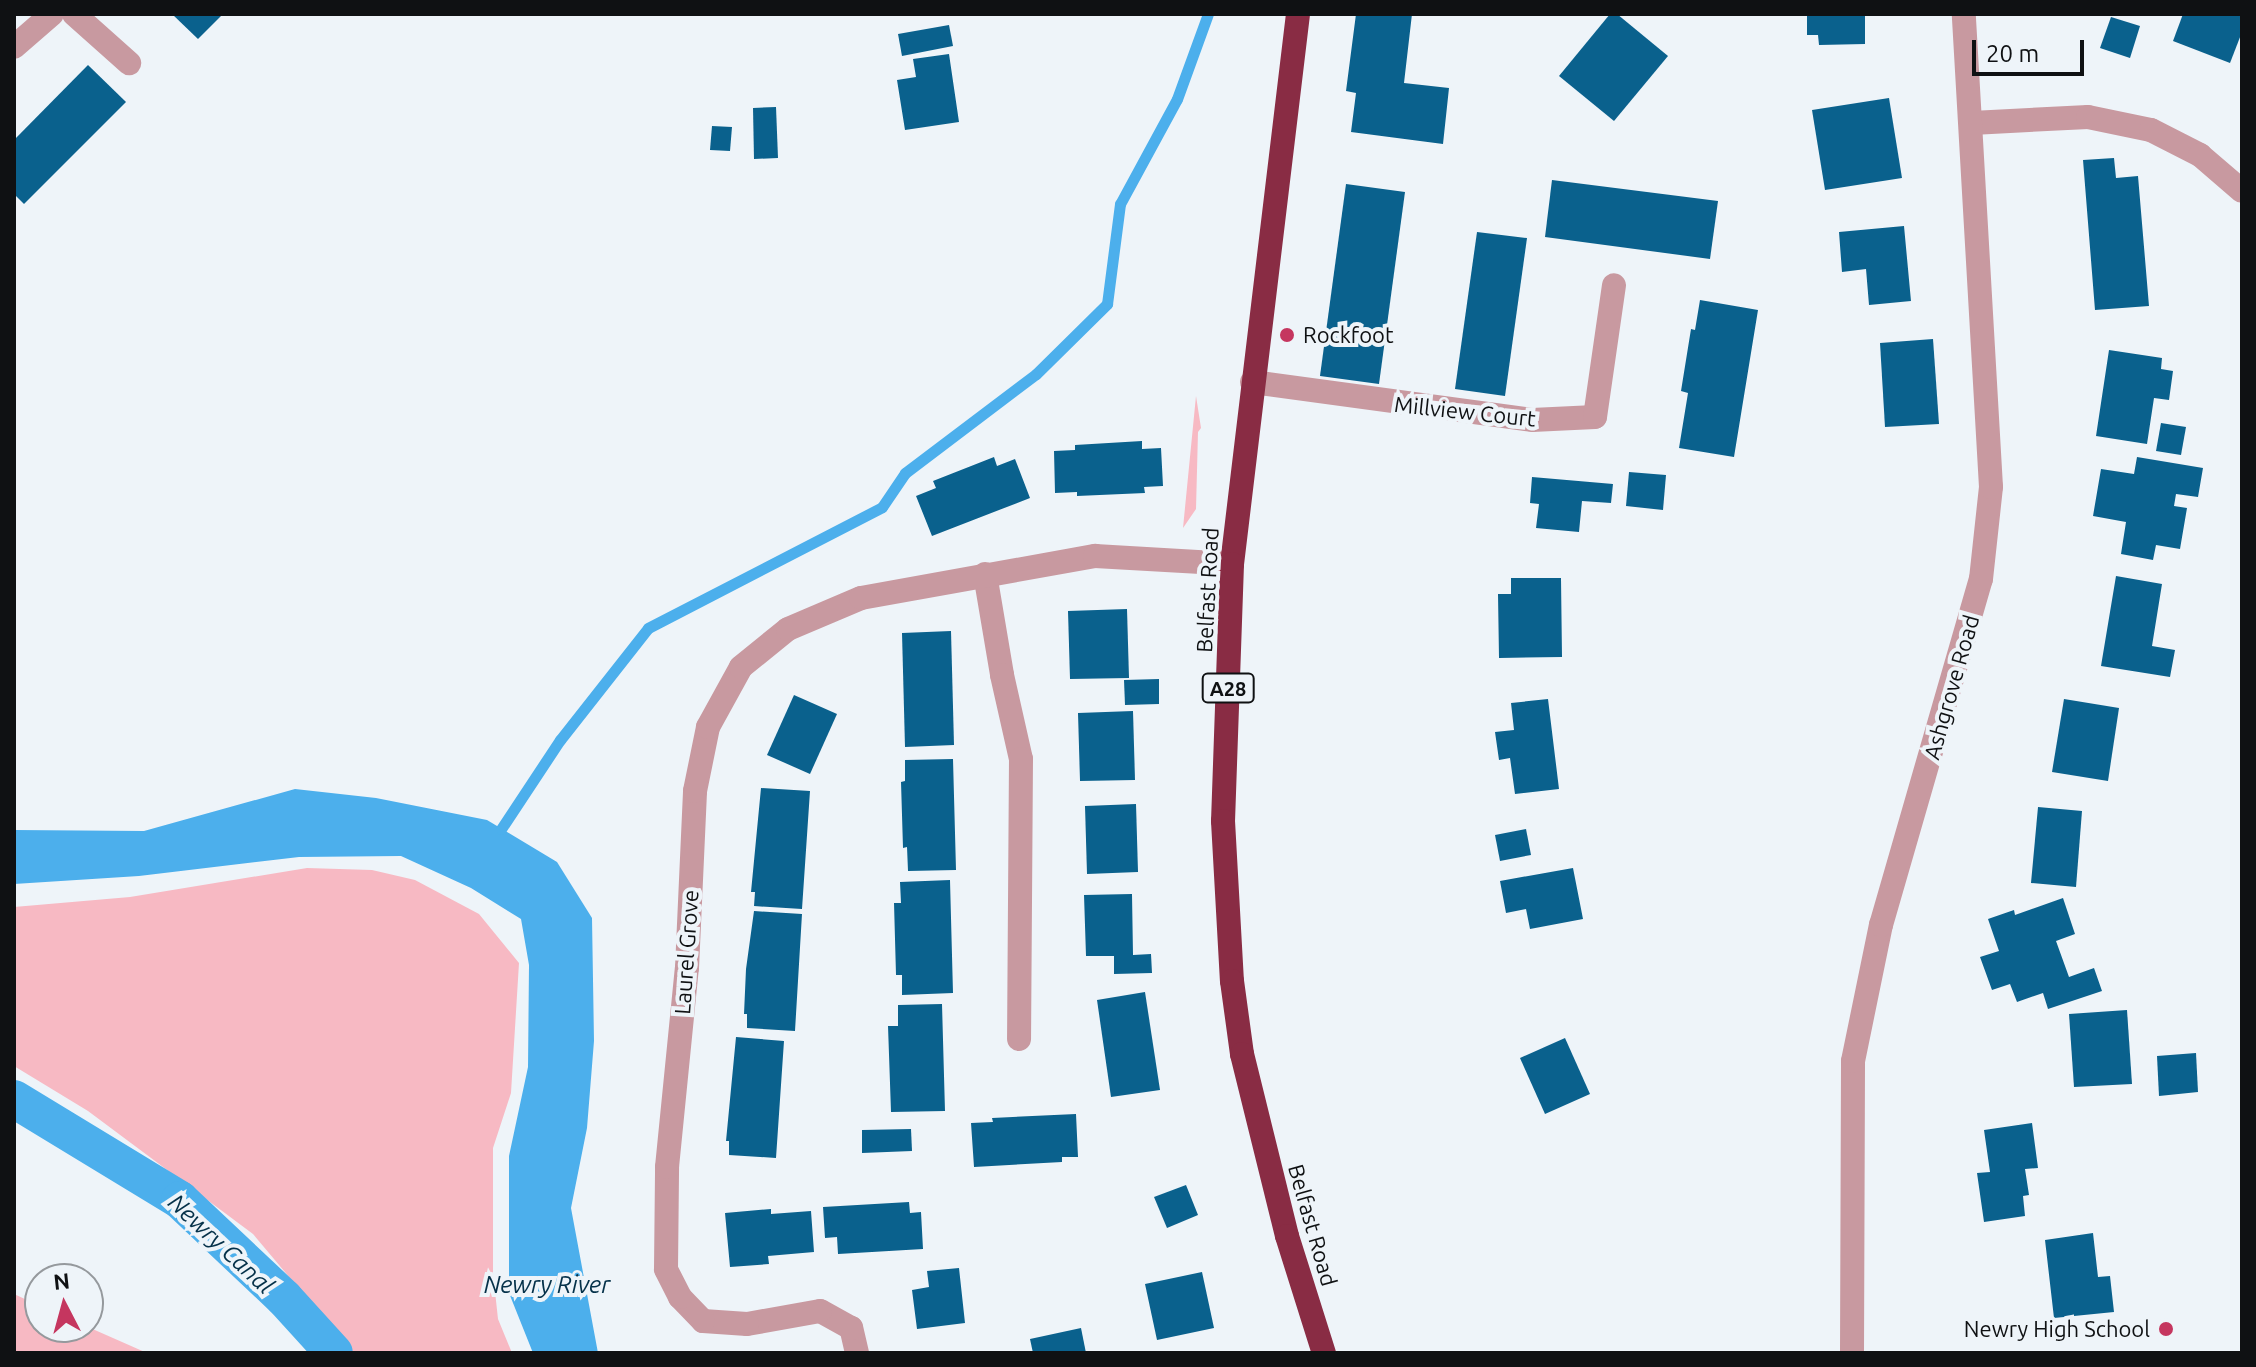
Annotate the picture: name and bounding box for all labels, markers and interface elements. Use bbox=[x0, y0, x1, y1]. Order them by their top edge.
scale bar bbox=[1976, 24, 2088, 74]
text: 20 m bbox=[1986, 40, 2039, 67]
place label: Rockfoot bbox=[1303, 322, 1394, 348]
marker: Rockfoot bbox=[1278, 326, 1296, 344]
street label: Millview Court bbox=[1393, 390, 1537, 432]
street label: Belfast Road bbox=[1191, 527, 1223, 653]
street label: Ashgrove Road bbox=[1918, 612, 1984, 762]
road number: A28 bbox=[1200, 672, 1256, 704]
street label: Laurel Grove bbox=[668, 889, 704, 1015]
street label: Belfast Road bbox=[1283, 1161, 1343, 1289]
water label: Newry Canal bbox=[162, 1188, 280, 1300]
north arrow bbox=[24, 1263, 104, 1343]
text: N bbox=[52, 1267, 71, 1294]
water label: Newry River bbox=[484, 1271, 610, 1299]
place label: Newry High School bbox=[1964, 1316, 2150, 1342]
marker: Newry High School bbox=[2157, 1320, 2175, 1338]

